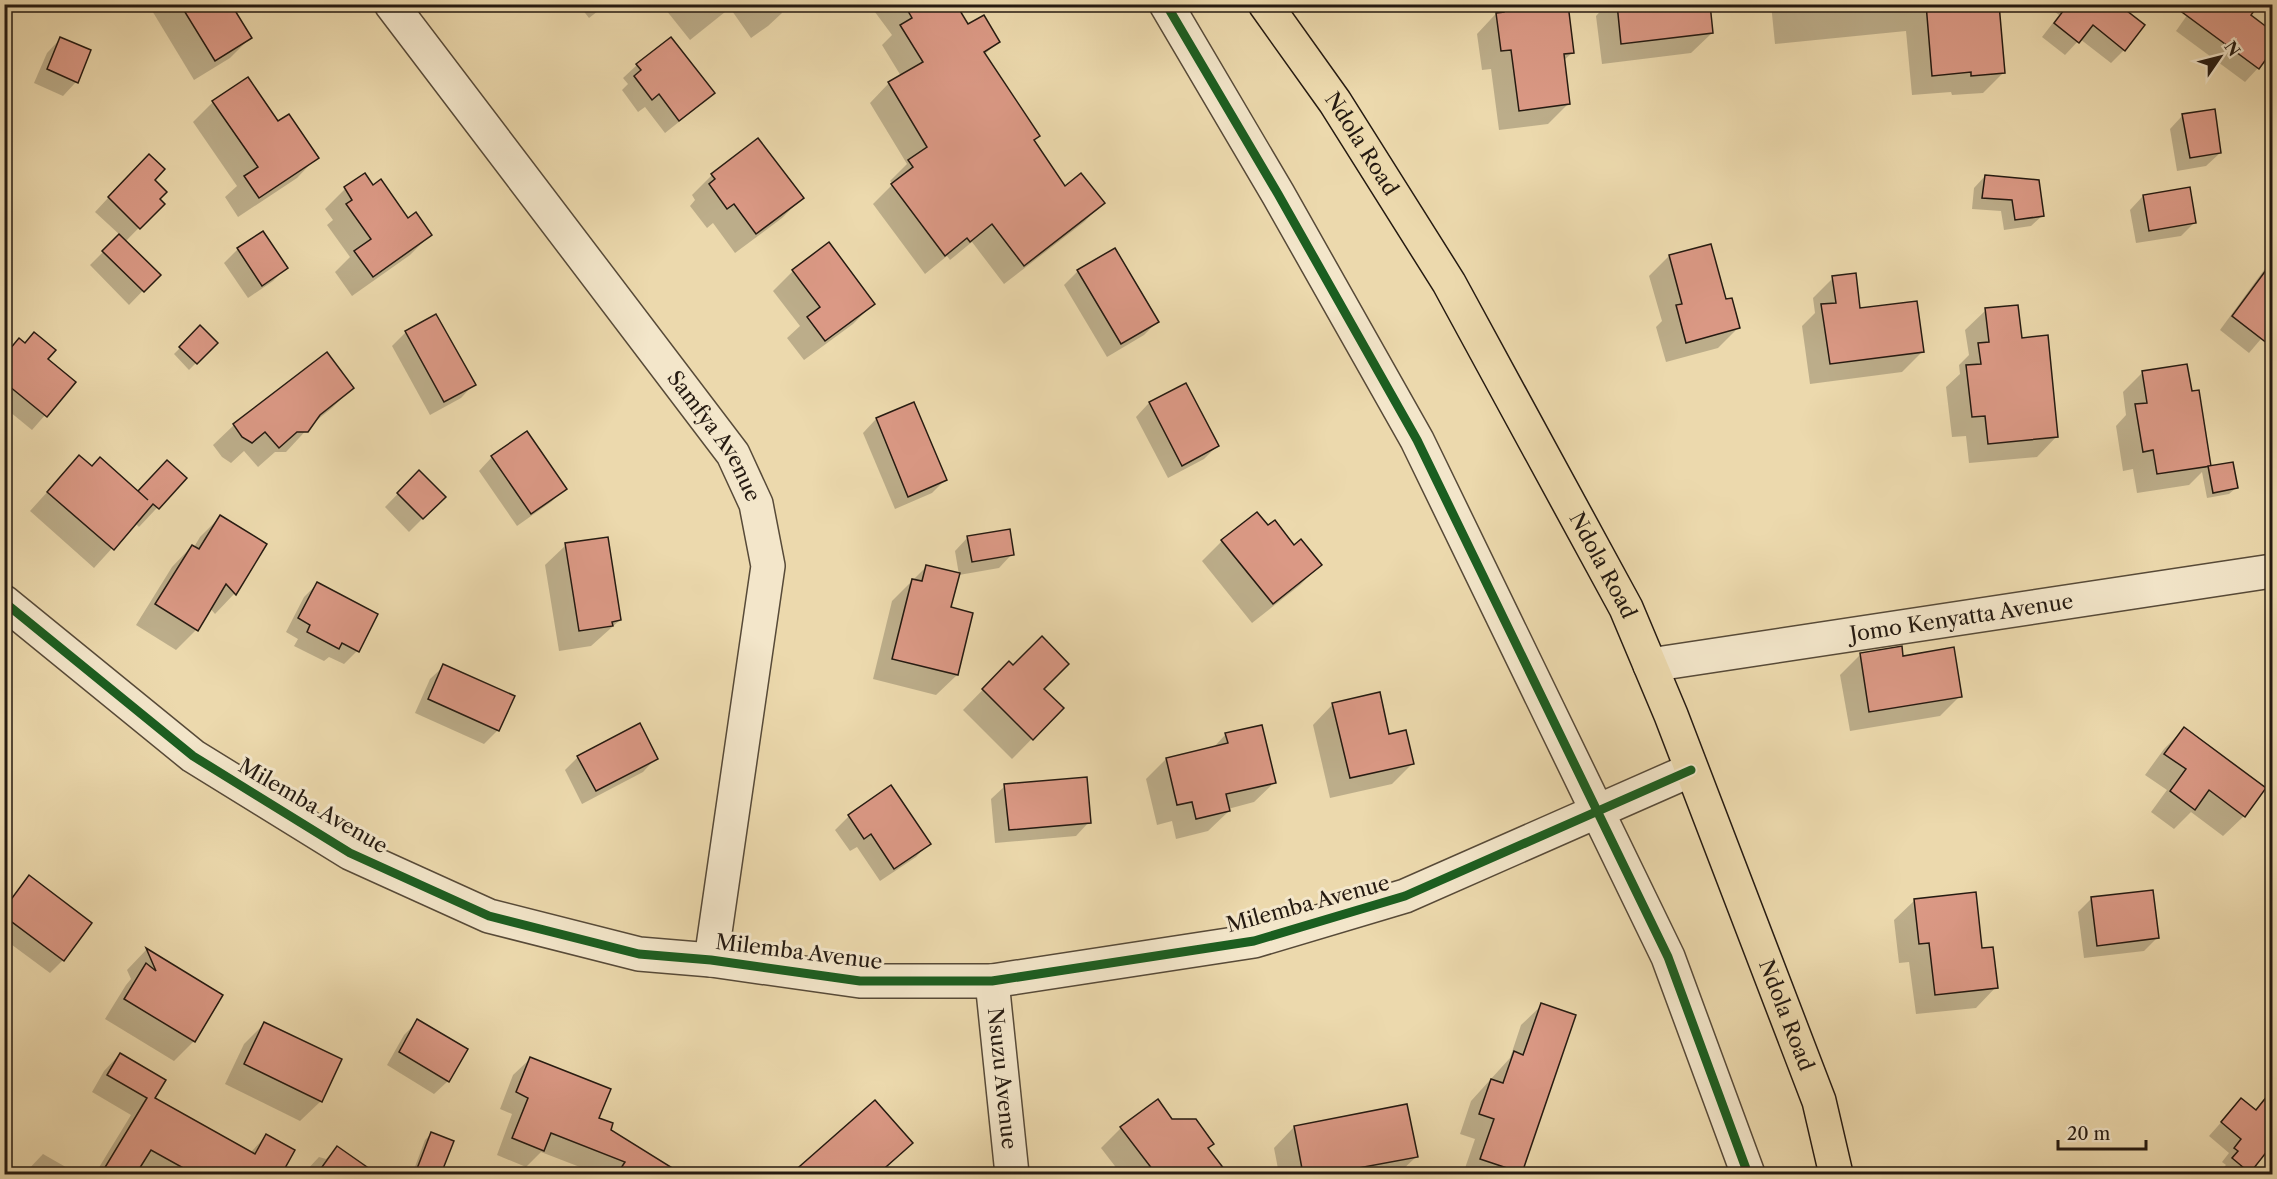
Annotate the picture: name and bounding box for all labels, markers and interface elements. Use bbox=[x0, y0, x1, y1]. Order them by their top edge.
north arrow bbox=[2190, 27, 2250, 87]
text: N bbox=[2220, 37, 2245, 60]
street label: Ndola Road bbox=[1320, 87, 1404, 200]
street label: Samfya Avenue bbox=[662, 366, 766, 505]
street label: Ndola Road bbox=[1564, 508, 1642, 622]
street label: Jomo Kenyatta Avenue bbox=[1845, 588, 2075, 647]
street label: Milemba Avenue bbox=[234, 753, 392, 858]
street label: Milemba Avenue bbox=[1223, 870, 1392, 937]
street label: Milemba Avenue bbox=[714, 929, 884, 974]
street label: Ndola Road bbox=[1754, 956, 1819, 1074]
street label: Nsuzu Avenue bbox=[983, 1006, 1022, 1150]
scale bar bbox=[2058, 1113, 2146, 1151]
text: 20 m bbox=[2067, 1123, 2111, 1145]

